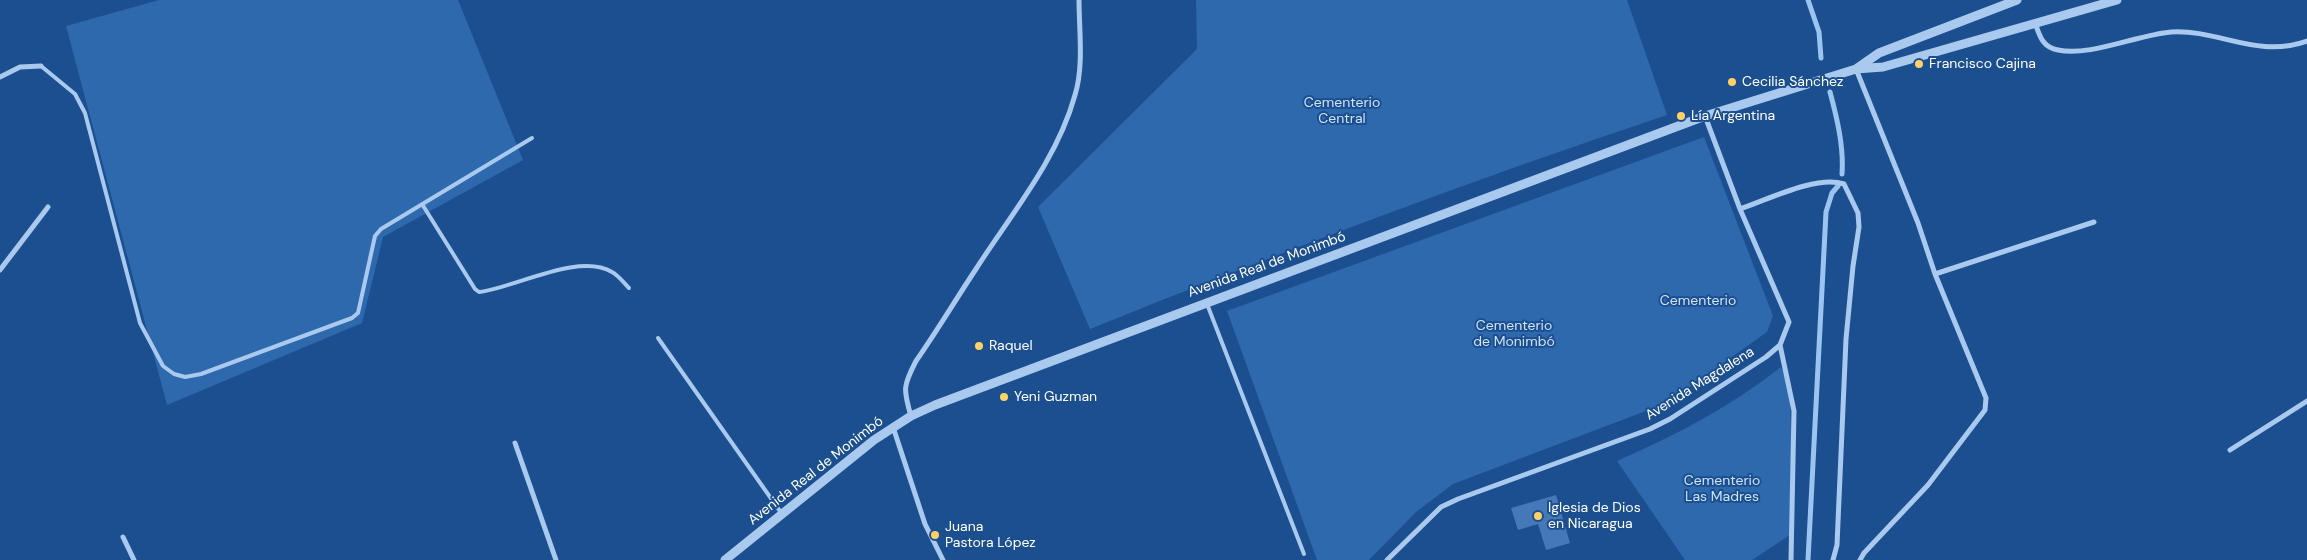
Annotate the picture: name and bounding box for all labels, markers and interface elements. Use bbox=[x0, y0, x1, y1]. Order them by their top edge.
place label: Francisco Cajina bbox=[1929, 56, 2036, 72]
marker: Francisco Cajina bbox=[1913, 58, 1925, 70]
place label: Cecilia Sánchez bbox=[1742, 74, 1843, 90]
marker: Cecilia Sánchez bbox=[1726, 76, 1738, 88]
park label: Cementerio Central bbox=[1304, 95, 1380, 128]
place label: Lía Argentina bbox=[1691, 108, 1775, 124]
marker: Lía Argentina bbox=[1675, 110, 1687, 122]
street label: Avenida Real de Monimbó bbox=[1186, 229, 1348, 301]
park label: Cementerio bbox=[1660, 293, 1736, 309]
park label: Cementerio de Monimbó bbox=[1473, 318, 1555, 351]
place label: Raquel bbox=[989, 338, 1033, 354]
marker: Raquel bbox=[973, 340, 985, 352]
street label: Avenida Magdalena bbox=[1642, 344, 1758, 424]
place label: Yeni Guzman bbox=[1014, 389, 1097, 405]
marker: Yeni Guzman bbox=[998, 391, 1010, 403]
street label: Avenida Real de Monimbó bbox=[745, 413, 887, 529]
park label: Cementerio Las Madres bbox=[1684, 473, 1760, 506]
place label: Iglesia de Dios en Nicaragua bbox=[1548, 500, 1641, 532]
marker: Iglesia de Dios en Nicaragua bbox=[1532, 510, 1544, 522]
place label: Juana Pastora López bbox=[945, 519, 1036, 552]
marker: Juana Pastora López bbox=[929, 529, 941, 541]

